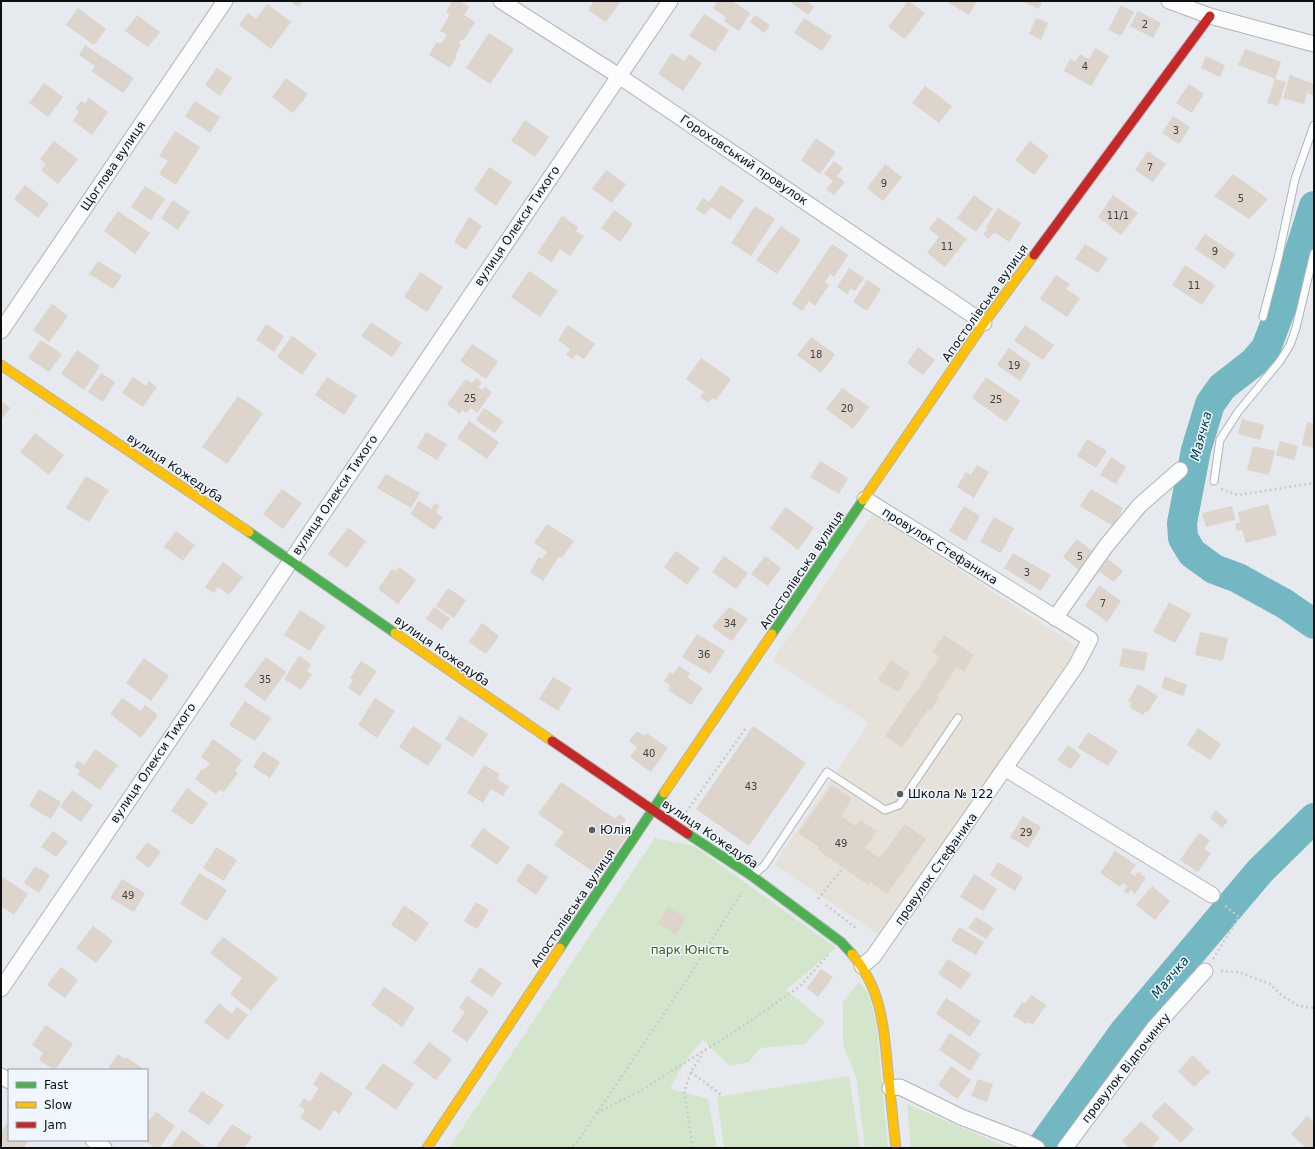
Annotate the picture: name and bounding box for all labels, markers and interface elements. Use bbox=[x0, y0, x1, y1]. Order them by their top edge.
house number: 2 bbox=[1142, 19, 1148, 30]
house number: 4 bbox=[1082, 61, 1088, 72]
street label: Гороховський провулок bbox=[678, 112, 810, 208]
street label: Щоглова вулиця bbox=[78, 119, 148, 213]
house number: 3 bbox=[1173, 125, 1179, 136]
house number: 7 bbox=[1147, 162, 1153, 173]
street label: вулиця Олекси Тихого bbox=[471, 163, 563, 289]
house number: 9 bbox=[881, 178, 887, 189]
house number: 5 bbox=[1238, 193, 1244, 204]
house number: 11/1 bbox=[1107, 210, 1129, 221]
house number: 11 bbox=[941, 241, 953, 252]
street label: Апостолівська вулиця bbox=[939, 242, 1031, 364]
house number: 9 bbox=[1212, 246, 1218, 257]
house number: 11 bbox=[1188, 280, 1200, 291]
house number: 18 bbox=[810, 349, 822, 360]
house number: 19 bbox=[1008, 360, 1020, 371]
house number: 25 bbox=[464, 393, 476, 404]
house number: 25 bbox=[990, 394, 1002, 405]
house number: 20 bbox=[841, 403, 853, 414]
water label: Маячка bbox=[1187, 410, 1215, 462]
street label: вулиця Кожедуба bbox=[124, 431, 226, 505]
street label: вулиця Олекси Тихого bbox=[289, 432, 381, 558]
street label: провулок Стефаника bbox=[880, 505, 1000, 587]
street label: Апостолівська вулиця bbox=[757, 508, 847, 632]
house number: 5 bbox=[1077, 551, 1083, 562]
house number: 3 bbox=[1024, 567, 1030, 578]
house number: 7 bbox=[1100, 598, 1106, 609]
street label: вулиця Кожедуба bbox=[392, 613, 492, 689]
house number: 34 bbox=[724, 618, 736, 629]
house number: 36 bbox=[698, 649, 710, 660]
house number: 35 bbox=[259, 674, 271, 685]
street label: вулиця Олекси Тихого bbox=[107, 700, 199, 826]
house number: 40 bbox=[643, 748, 655, 759]
house number: 43 bbox=[745, 781, 757, 792]
place label: Школа № 122 bbox=[908, 787, 993, 801]
marker: Школа № 122 bbox=[895, 789, 905, 799]
street label: вулиця Кожедуба bbox=[659, 797, 761, 871]
street label: провулок Стефаника bbox=[892, 810, 980, 928]
place label: Юлія bbox=[600, 823, 631, 837]
marker: Юлія bbox=[587, 825, 597, 835]
house number: 29 bbox=[1020, 827, 1032, 838]
house number: 49 bbox=[835, 838, 847, 849]
street label: Апостолівська вулиця bbox=[528, 846, 618, 970]
house number: 49 bbox=[122, 890, 134, 901]
park label: парк Юність bbox=[651, 943, 729, 957]
water label: Маячка bbox=[1148, 953, 1192, 1001]
street label: провулок Відпочинку bbox=[1079, 1010, 1173, 1126]
legend bbox=[8, 1069, 148, 1141]
text: Fast bbox=[44, 1078, 68, 1092]
text: Slow bbox=[44, 1098, 72, 1112]
text: Jam bbox=[43, 1118, 67, 1132]

